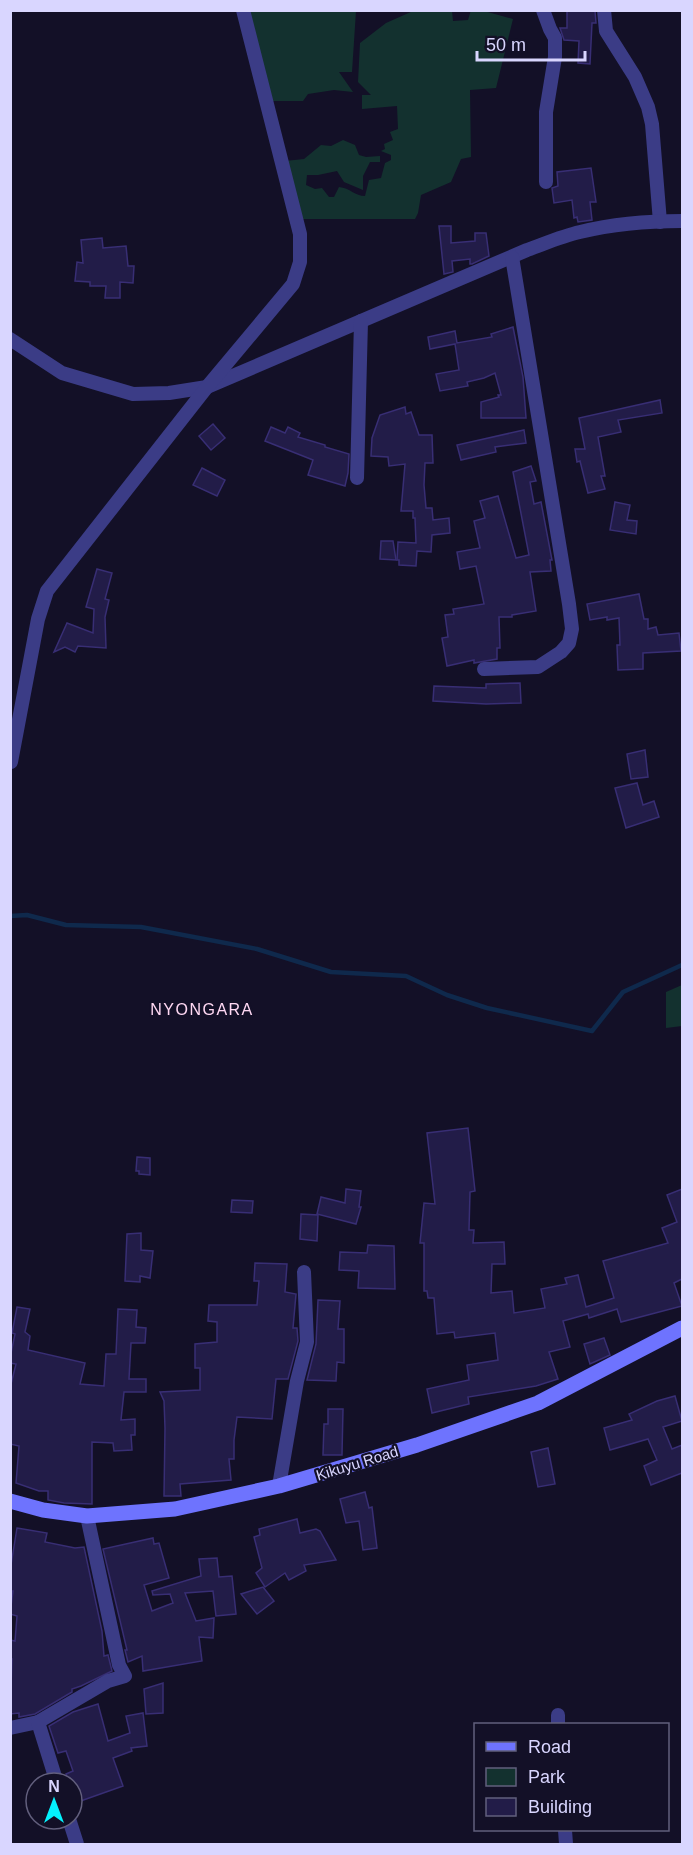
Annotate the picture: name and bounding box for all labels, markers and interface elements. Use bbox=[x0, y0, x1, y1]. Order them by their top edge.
scale bar bbox=[477, 24, 585, 62]
text: 50 m bbox=[486, 35, 526, 55]
district label: NYONGARA bbox=[150, 1001, 254, 1018]
street label: Kikuyu Road bbox=[314, 1442, 400, 1484]
legend bbox=[474, 1723, 669, 1831]
text: Road bbox=[528, 1737, 571, 1757]
text: Park bbox=[528, 1767, 566, 1787]
north arrow bbox=[24, 1771, 84, 1831]
text: N bbox=[48, 1778, 60, 1795]
text: Building bbox=[528, 1797, 592, 1817]

